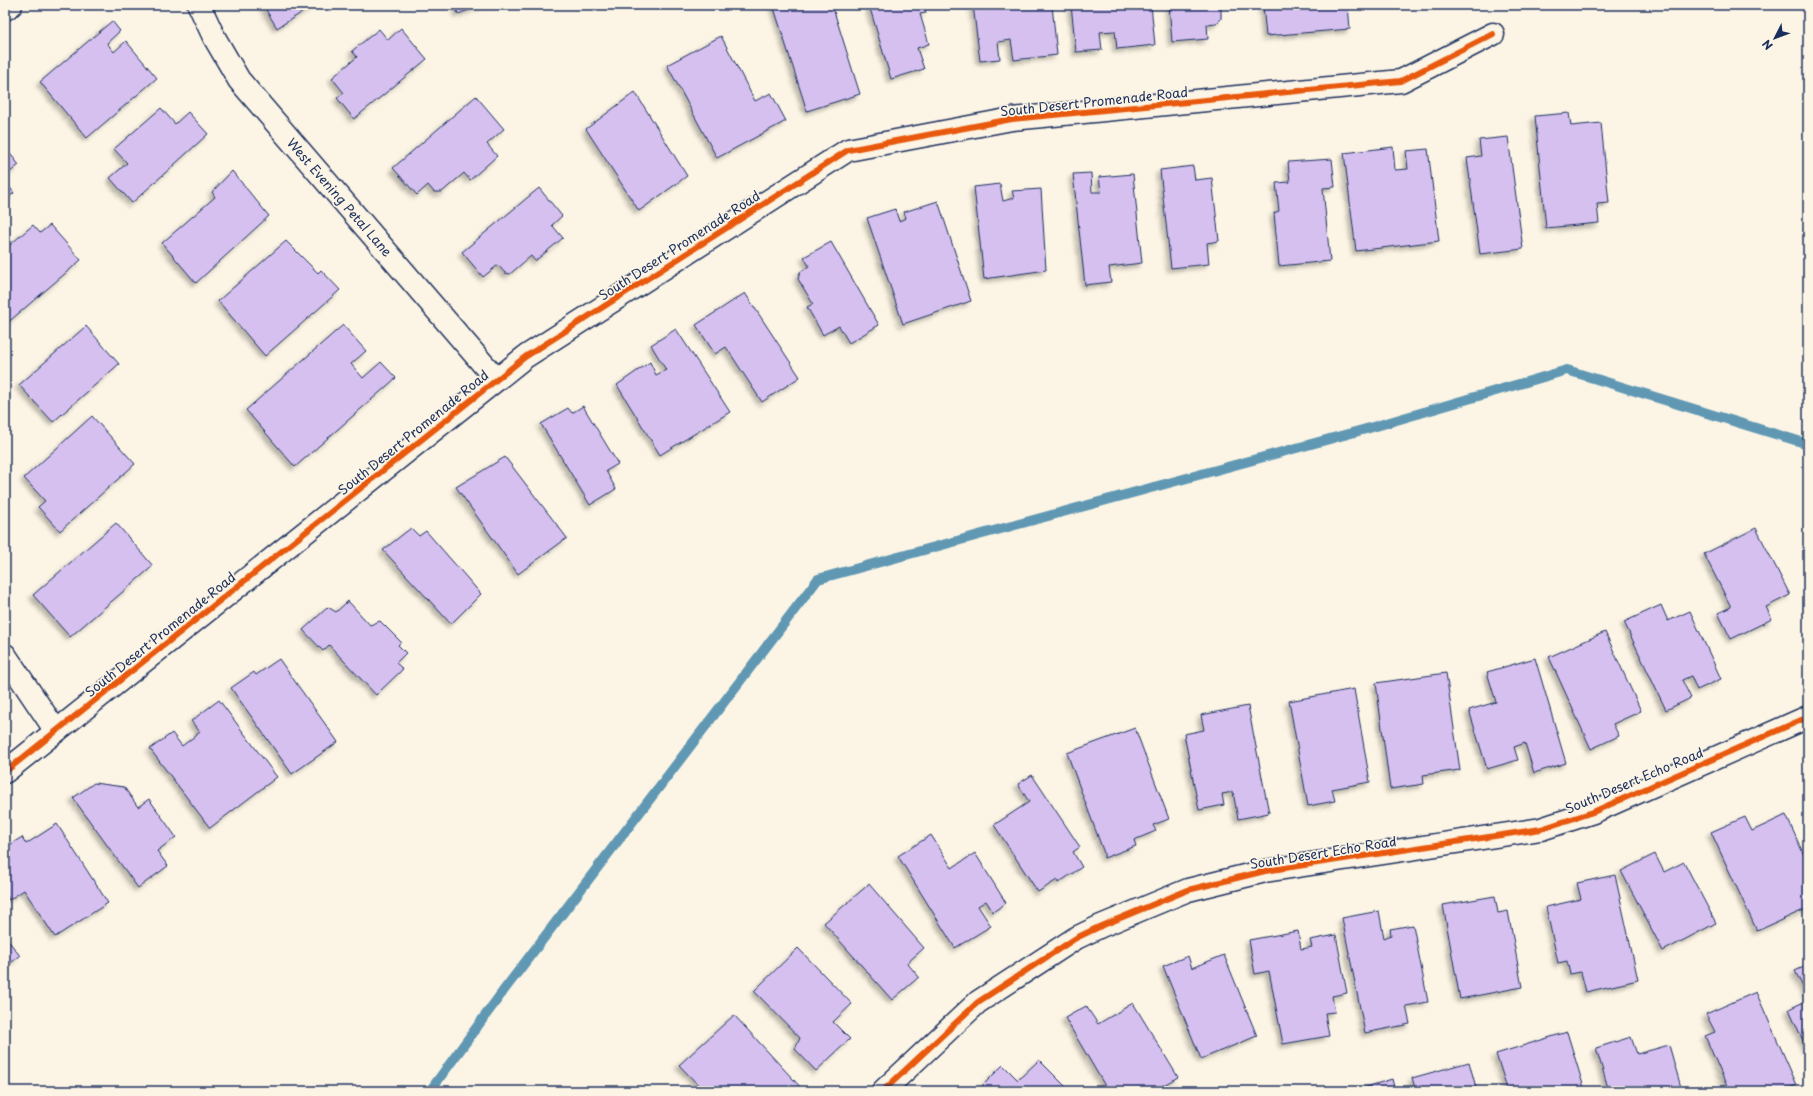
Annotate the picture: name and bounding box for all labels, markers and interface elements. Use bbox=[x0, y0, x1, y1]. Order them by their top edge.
north arrow bbox=[1755, 18, 1795, 58]
text: N bbox=[1758, 36, 1776, 54]
street label: South Desert Promenade Road bbox=[999, 82, 1189, 120]
street label: West Evening Petal Lane bbox=[283, 134, 397, 260]
street label: South Desert Promenade Road bbox=[595, 186, 763, 304]
street label: South Desert Promenade Road bbox=[334, 365, 492, 499]
street label: South Desert Promenade Road bbox=[81, 567, 239, 701]
street label: South Desert Echo Road bbox=[1562, 742, 1706, 818]
street label: South Desert Echo Road bbox=[1248, 831, 1398, 873]

